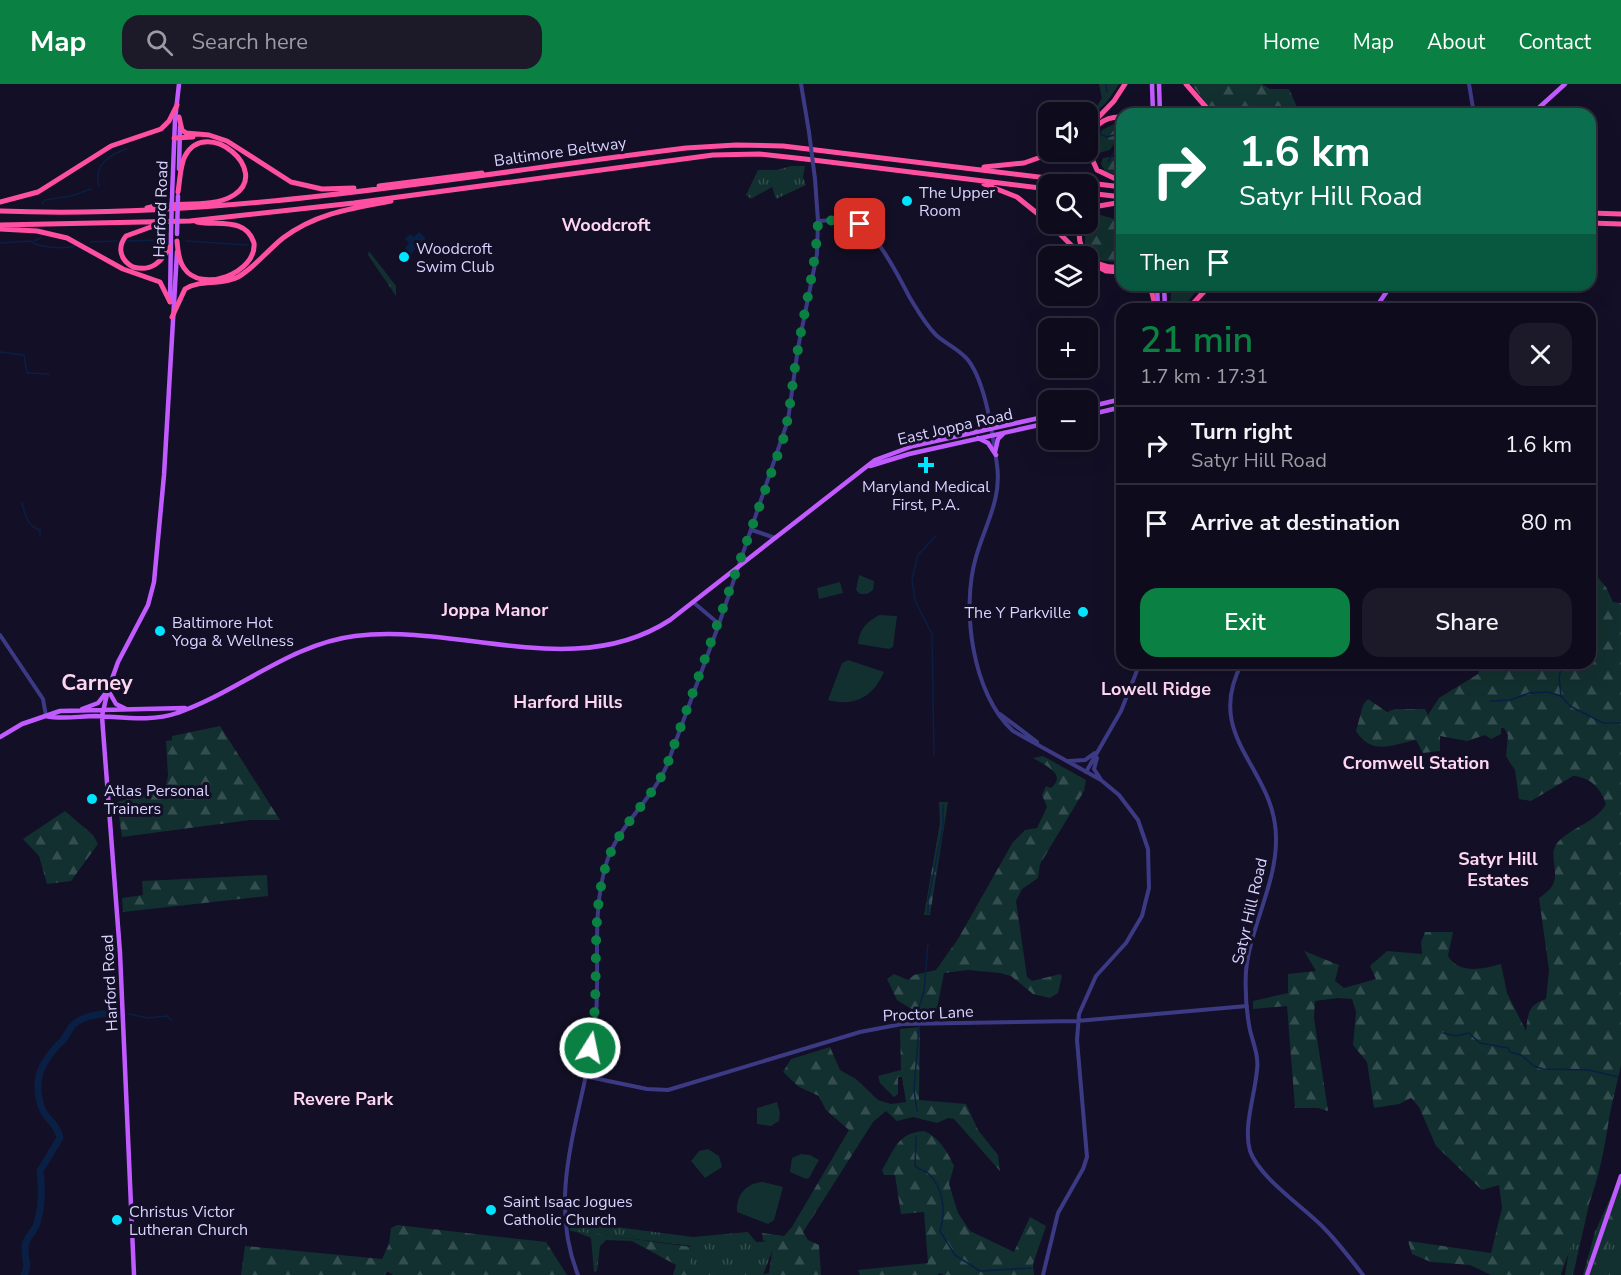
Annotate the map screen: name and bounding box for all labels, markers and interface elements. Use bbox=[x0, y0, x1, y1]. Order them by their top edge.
search box bbox=[122, 15, 542, 69]
text: Map bbox=[30, 23, 86, 61]
icon: search bbox=[143, 26, 176, 59]
text: Search here bbox=[191, 27, 308, 57]
text: Home bbox=[1263, 28, 1320, 56]
text: Map bbox=[1353, 28, 1394, 56]
text: About bbox=[1427, 28, 1485, 56]
text: Contact bbox=[1518, 28, 1591, 56]
map controls bbox=[1038, 102, 1098, 450]
button: sound bbox=[1038, 102, 1098, 162]
text: 1.6 km bbox=[1239, 124, 1371, 181]
street label: Baltimore Beltway bbox=[492, 132, 629, 172]
icon: right bbox=[1140, 132, 1218, 210]
street label: Harford Road bbox=[148, 160, 174, 258]
button: search bbox=[1038, 174, 1098, 234]
text: Satyr Hill Road bbox=[1239, 178, 1423, 215]
place label: The Upper Room bbox=[919, 182, 995, 222]
marker: The Upper Room bbox=[900, 194, 914, 208]
pin bbox=[834, 198, 885, 249]
icon: arrive bbox=[843, 207, 876, 240]
district label: Woodcroft bbox=[561, 213, 651, 237]
place label: Woodcroft Swim Club bbox=[416, 238, 495, 278]
button: layers bbox=[1038, 246, 1098, 306]
icon: arrive bbox=[1202, 246, 1235, 279]
text: Then bbox=[1140, 248, 1190, 278]
marker: Woodcroft Swim Club bbox=[397, 250, 411, 264]
text: 21 min bbox=[1140, 316, 1253, 365]
button: + bbox=[1038, 318, 1098, 378]
button: close bbox=[1509, 323, 1572, 386]
text: 1.7 km · 17:31 bbox=[1140, 363, 1268, 390]
button: − bbox=[1038, 390, 1098, 450]
street label: East Joppa Road bbox=[895, 403, 1015, 451]
text: Turn right bbox=[1191, 417, 1292, 447]
icon: right bbox=[1140, 429, 1173, 462]
text: 1.6 km bbox=[1505, 430, 1572, 460]
text: Satyr Hill Road bbox=[1191, 447, 1327, 474]
marker: Maryland Medical First, P.A. bbox=[917, 456, 935, 474]
place label: Maryland Medical First, P.A. bbox=[862, 476, 990, 516]
icon: arrive bbox=[1140, 507, 1173, 540]
text: Arrive at destination bbox=[1191, 508, 1400, 538]
text: 80 m bbox=[1521, 508, 1572, 538]
button: Exit bbox=[1140, 588, 1350, 657]
button: Share bbox=[1362, 588, 1572, 657]
district label: Joppa Manor bbox=[441, 598, 548, 622]
place label: The Y Parkville bbox=[964, 602, 1071, 624]
marker: The Y Parkville bbox=[1076, 605, 1090, 619]
place label: Baltimore Hot Yoga & Wellness bbox=[171, 612, 294, 652]
marker: Baltimore Hot Yoga & Wellness bbox=[153, 624, 167, 638]
district label: Carney bbox=[61, 668, 133, 698]
district label: Lowell Ridge bbox=[1101, 677, 1211, 701]
district label: Harford Hills bbox=[513, 690, 623, 714]
district label: Cromwell Station bbox=[1343, 751, 1489, 775]
place label: Atlas Personal Trainers bbox=[104, 780, 209, 820]
marker: Atlas Personal Trainers bbox=[85, 792, 99, 806]
district label: Satyr Hill Estates bbox=[1458, 847, 1538, 892]
street label: Satyr Hill Road bbox=[1227, 856, 1273, 967]
street label: Harford Road bbox=[96, 934, 124, 1032]
street label: Proctor Lane bbox=[882, 1001, 974, 1027]
position arrow bbox=[558, 1016, 622, 1080]
district label: Revere Park bbox=[293, 1087, 393, 1111]
place label: Saint Isaac Jogues Catholic Church bbox=[503, 1191, 633, 1231]
place label: Christus Victor Lutheran Church bbox=[129, 1201, 248, 1241]
marker: Saint Isaac Jogues Catholic Church bbox=[484, 1203, 498, 1217]
marker: Christus Victor Lutheran Church bbox=[110, 1213, 124, 1227]

